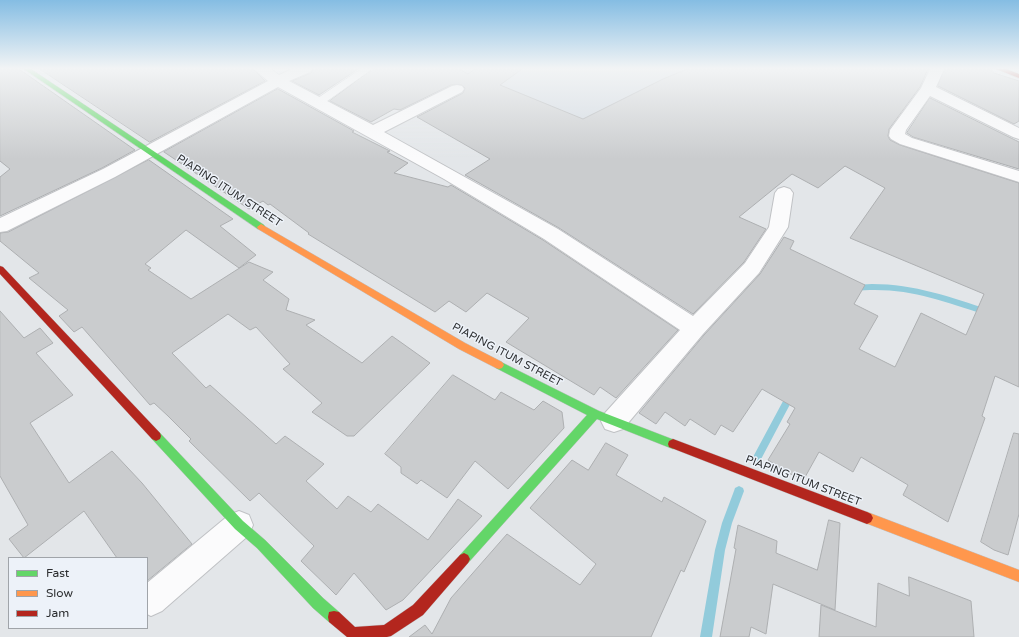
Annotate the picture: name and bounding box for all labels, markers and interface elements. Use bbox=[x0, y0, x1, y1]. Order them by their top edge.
street label: PIAPING ITUM STREET bbox=[174, 152, 284, 230]
street label: PIAPING ITUM STREET bbox=[450, 320, 564, 390]
street label: PIAPING ITUM STREET bbox=[743, 453, 863, 509]
legend bbox=[8, 557, 148, 629]
text: Fast bbox=[46, 566, 69, 580]
text: Slow bbox=[46, 586, 73, 600]
text: Jam bbox=[46, 606, 69, 620]

